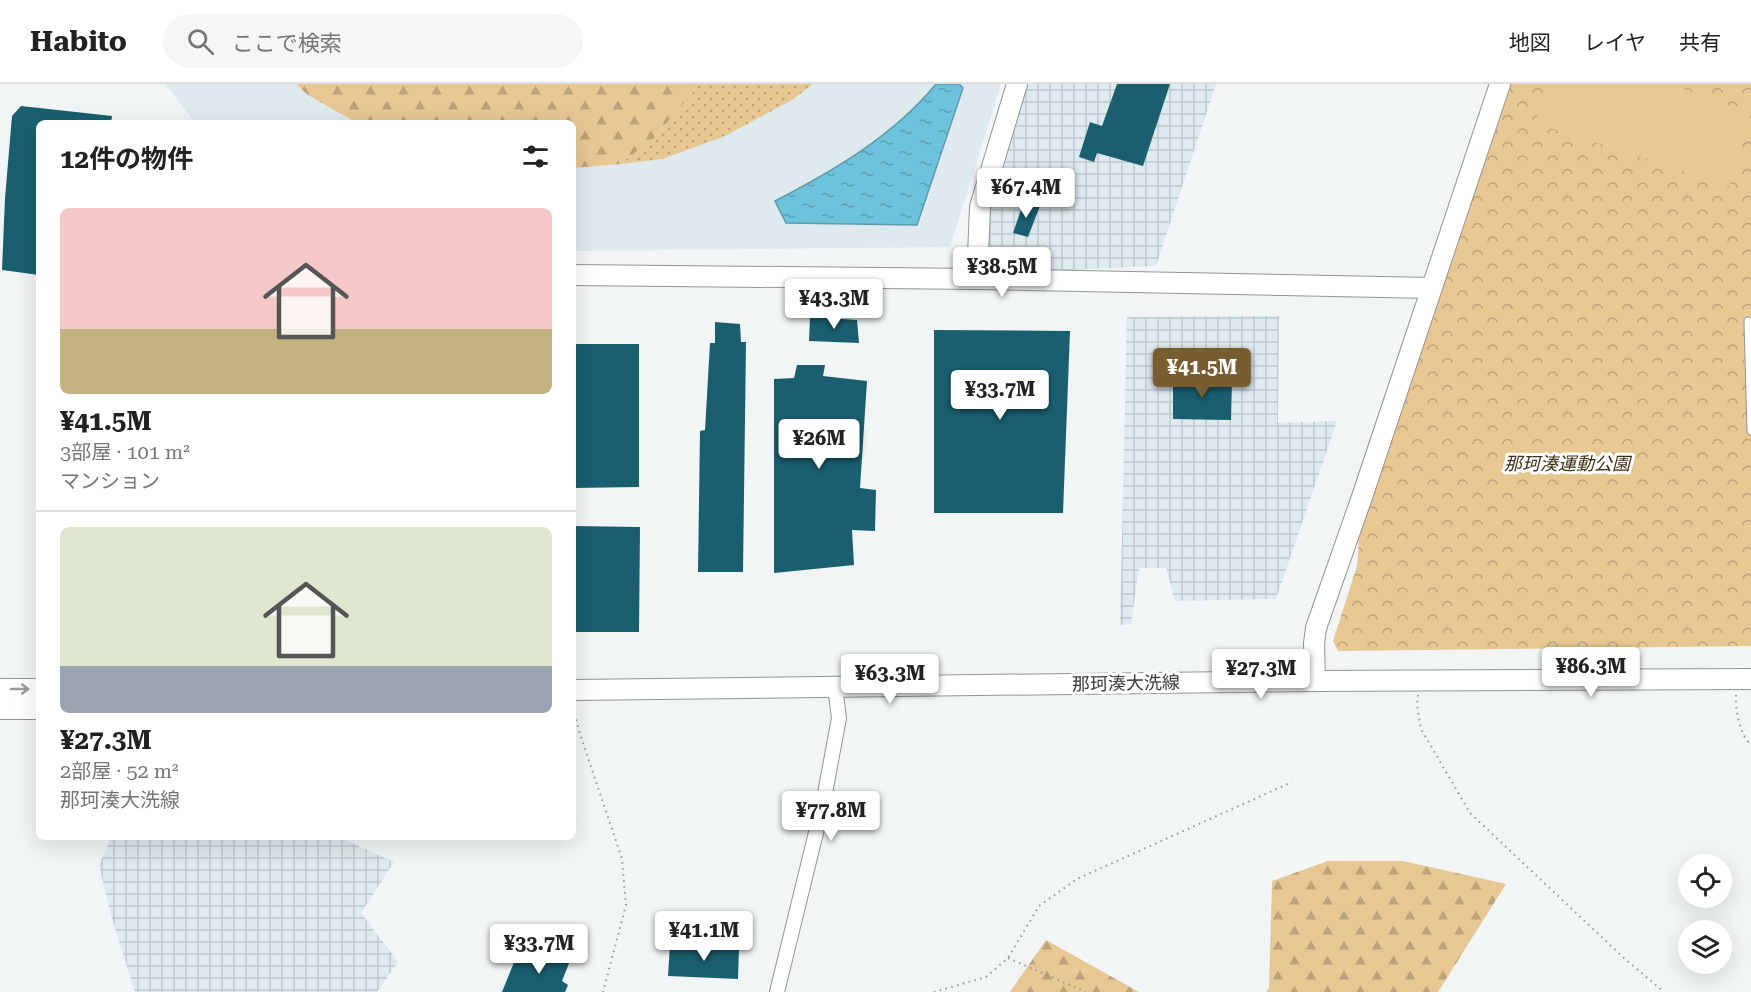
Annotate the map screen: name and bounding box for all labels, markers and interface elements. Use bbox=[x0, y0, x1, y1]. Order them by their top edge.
search box bbox=[163, 14, 583, 68]
text: Habito bbox=[30, 25, 127, 58]
icon: search bbox=[184, 25, 217, 58]
text: ここで検索 bbox=[232, 31, 342, 56]
text: 地図 bbox=[1509, 31, 1551, 55]
text: レイヤ bbox=[1584, 31, 1646, 55]
text: 共有 bbox=[1679, 31, 1721, 55]
icon: filters bbox=[519, 140, 552, 173]
text: 12件の物件 bbox=[60, 144, 193, 174]
pin: ¥67.4M bbox=[977, 168, 1075, 219]
text: ¥67.4M bbox=[991, 175, 1061, 199]
icon: home bbox=[252, 247, 360, 355]
pin: ¥38.5M bbox=[953, 247, 1051, 298]
text: ¥38.5M bbox=[967, 254, 1037, 278]
pin: ¥43.3M bbox=[785, 279, 883, 330]
text: ¥43.3M bbox=[799, 286, 869, 310]
pin: ¥41.5M bbox=[1153, 348, 1251, 399]
text: ¥41.5M bbox=[1167, 355, 1237, 379]
pin: ¥33.7M bbox=[951, 370, 1049, 421]
text: ¥33.7M bbox=[965, 377, 1035, 401]
text: ¥41.5M bbox=[60, 406, 152, 436]
pin: ¥26M bbox=[783, 419, 855, 470]
text: ¥26M bbox=[793, 426, 845, 450]
text: 3部屋 · 101 m² bbox=[60, 440, 190, 464]
park label: 那珂湊運動公園 bbox=[1504, 453, 1633, 474]
text: マンション bbox=[60, 469, 160, 493]
icon: home bbox=[252, 566, 360, 674]
pin: ¥86.3M bbox=[1542, 647, 1640, 698]
pin: ¥27.3M bbox=[1212, 649, 1310, 700]
pin: ¥63.3M bbox=[841, 654, 939, 705]
text: ¥86.3M bbox=[1556, 654, 1626, 678]
text: ¥27.3M bbox=[1226, 656, 1296, 680]
text: ¥63.3M bbox=[855, 661, 925, 685]
street label: 那珂湊大洗線 bbox=[1072, 672, 1180, 694]
one-way arrow bbox=[9, 683, 29, 695]
text: ¥27.3M bbox=[60, 725, 152, 755]
text: 2部屋 · 52 m² bbox=[60, 759, 179, 783]
text: 那珂湊大洗線 bbox=[60, 788, 180, 812]
pin: ¥77.8M bbox=[782, 791, 880, 842]
text: ¥77.8M bbox=[796, 798, 866, 822]
map controls bbox=[1678, 854, 1732, 974]
button: locate bbox=[1678, 854, 1732, 908]
pin: ¥41.1M bbox=[655, 911, 753, 962]
text: ¥41.1M bbox=[669, 918, 739, 942]
button: layers bbox=[1678, 920, 1732, 974]
pin: ¥33.7M bbox=[490, 924, 588, 975]
text: ¥33.7M bbox=[504, 931, 574, 955]

